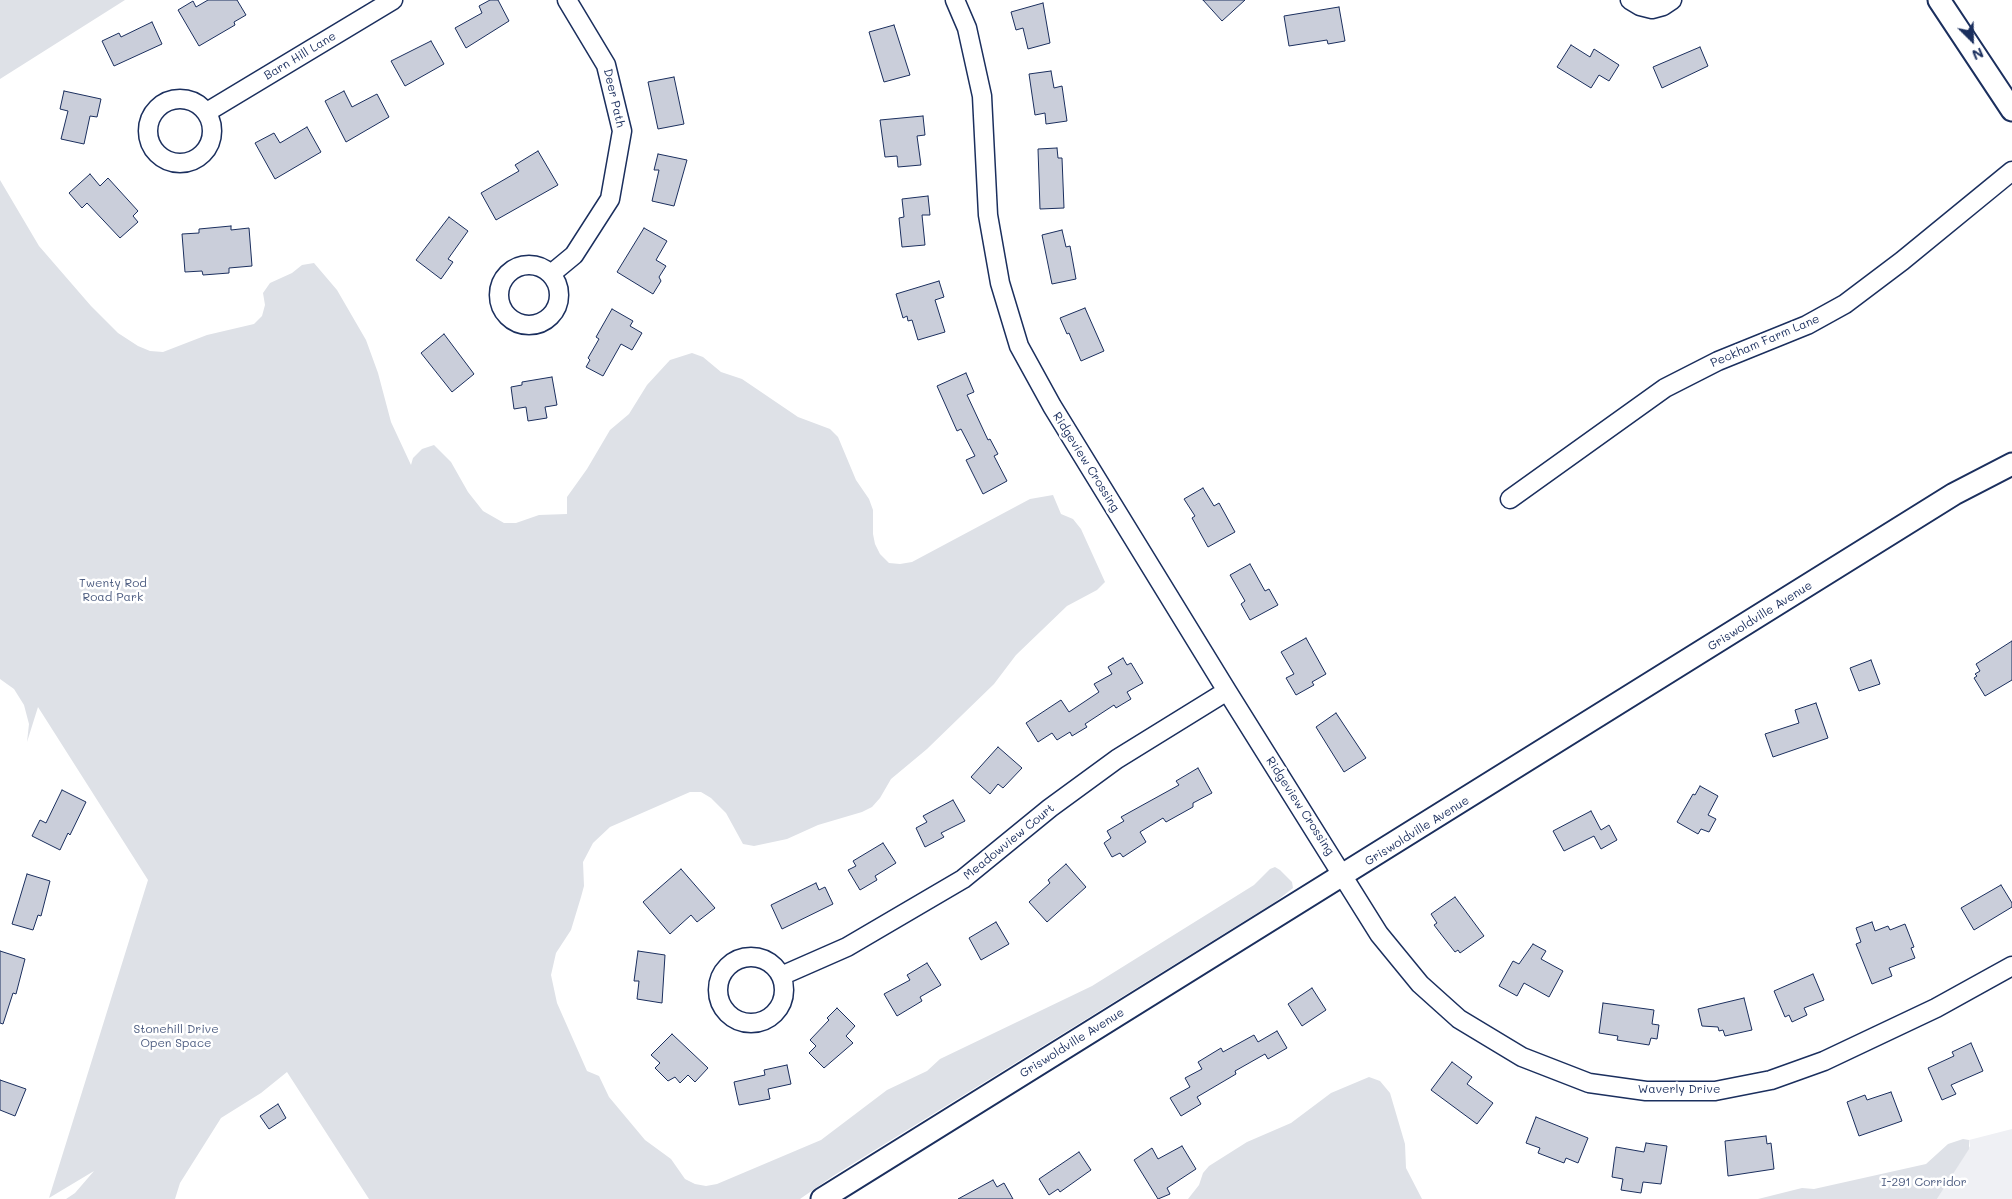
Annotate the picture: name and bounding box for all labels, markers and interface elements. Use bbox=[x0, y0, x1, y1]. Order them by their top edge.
north arrow bbox=[1947, 15, 1997, 65]
street label: Barn Hill Lane bbox=[261, 29, 339, 83]
text: N bbox=[1969, 43, 1987, 65]
street label: Deer Path bbox=[600, 67, 628, 129]
street label: Peckham Farm Lane bbox=[1708, 311, 1822, 371]
street label: Ridgeview Crossing bbox=[1050, 410, 1122, 514]
park label: Twenty Rod Road Park bbox=[79, 576, 147, 604]
street label: Griswoldville Avenue bbox=[1705, 578, 1815, 654]
street label: Ridgeview Crossing bbox=[1263, 754, 1337, 858]
street label: Griswoldville Avenue bbox=[1362, 793, 1472, 869]
street label: Meadowview Court bbox=[961, 801, 1057, 883]
street label: Griswoldville Avenue bbox=[1017, 1005, 1127, 1081]
park label: Stonehill Drive Open Space bbox=[133, 1022, 219, 1050]
street label: Waverly Drive bbox=[1638, 1082, 1720, 1096]
park label: I-291 Corridor bbox=[1881, 1175, 1967, 1189]

